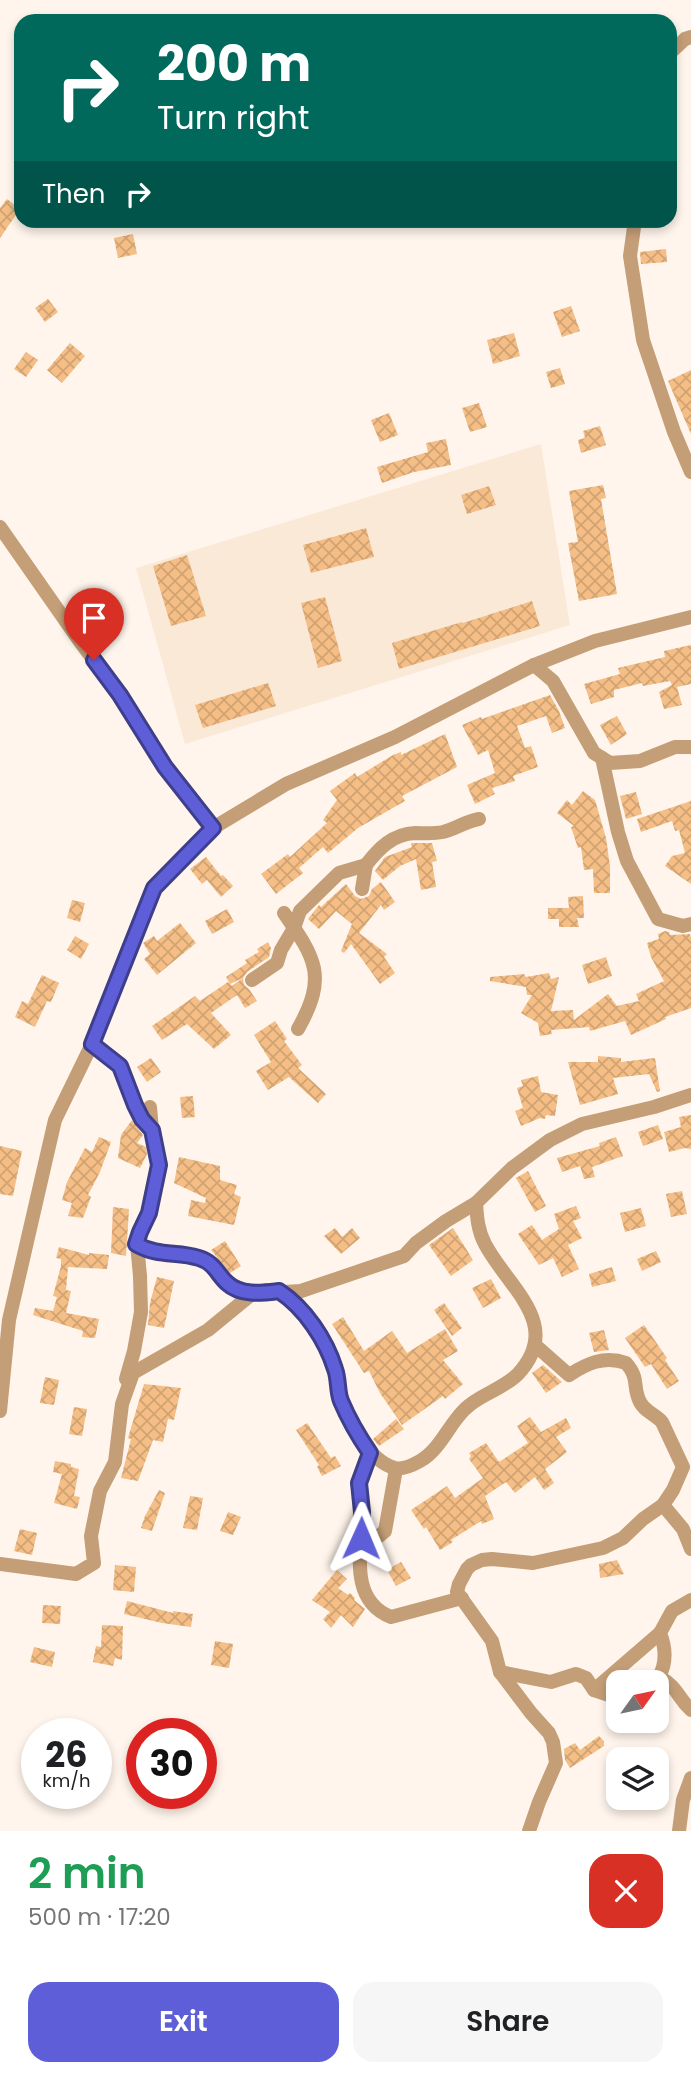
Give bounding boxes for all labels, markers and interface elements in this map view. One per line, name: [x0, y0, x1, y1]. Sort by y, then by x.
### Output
text: 200 m: [157, 30, 311, 98]
icon: right: [42, 42, 133, 133]
text: Turn right: [157, 95, 309, 140]
icon: right: [119, 175, 157, 213]
text: Then: [42, 176, 105, 212]
pin: [64, 588, 124, 660]
icon: arrive: [75, 599, 113, 637]
position arrow: [324, 1501, 398, 1575]
north arrow: [606, 1670, 668, 1732]
map controls: [606, 1670, 669, 1810]
speed limit sign: 30: [126, 1718, 217, 1809]
text: 26: [45, 1730, 88, 1779]
button: layers: [606, 1747, 669, 1810]
text: km/h: [43, 1768, 90, 1793]
text: 2 min: [28, 1844, 146, 1903]
button: close: [589, 1854, 663, 1928]
text: 500 m · 17:20: [28, 1901, 171, 1933]
button: Exit: [28, 1982, 339, 2062]
button: Share: [353, 1982, 663, 2062]

